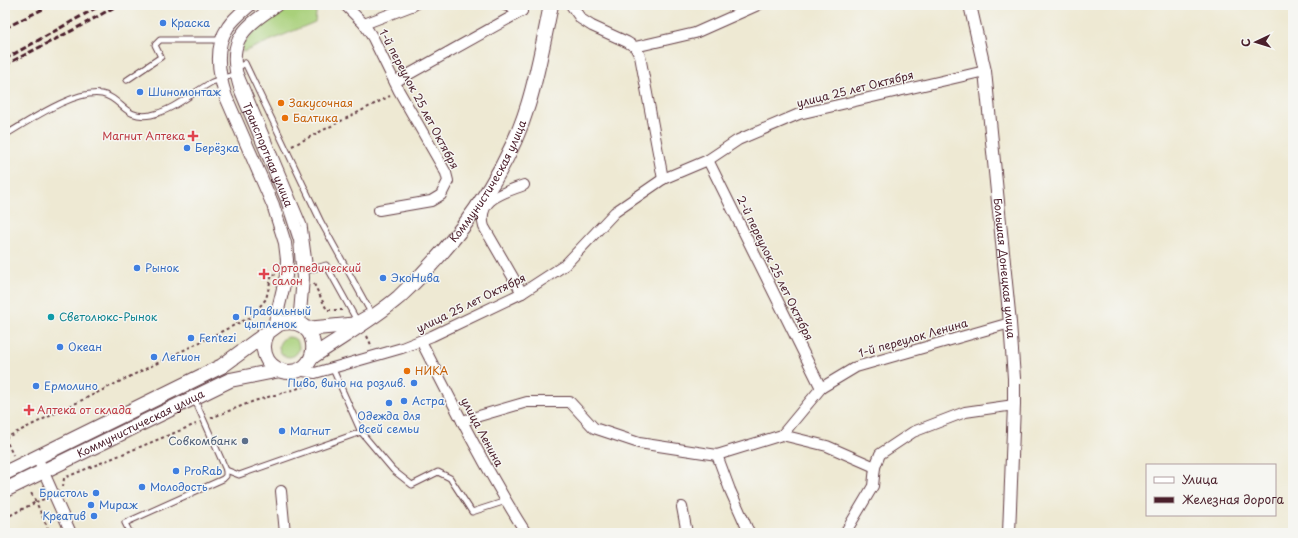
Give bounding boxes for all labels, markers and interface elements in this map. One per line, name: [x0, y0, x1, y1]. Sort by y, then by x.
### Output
place label: Краска: [171, 14, 210, 31]
marker: Краска: [158, 18, 168, 28]
north arrow: [1236, 22, 1276, 62]
street label: 1-й переулок 25 лет Октября: [375, 26, 464, 172]
text: С: [1237, 38, 1254, 47]
street label: улица 25 лет Октября: [795, 66, 915, 111]
place label: Шиномонтаж: [148, 83, 221, 100]
marker: Шиномонтаж: [135, 87, 145, 97]
place label: Закусочная: [289, 94, 353, 111]
marker: Закусочная: [276, 98, 286, 108]
street label: Транспортная улица: [239, 100, 298, 209]
place label: Балтика: [293, 109, 338, 126]
marker: Балтика: [280, 113, 290, 123]
street label: Коммунистическая улица: [445, 117, 530, 246]
place label: Магнит Аптека: [102, 127, 185, 144]
marker: Магнит Аптека: [188, 131, 198, 141]
place label: Берёзка: [195, 139, 239, 156]
marker: Берёзка: [182, 143, 192, 153]
street label: 2-й переулок 25 лет Октября: [733, 193, 818, 343]
street label: Большая Донецкая улица: [990, 197, 1020, 339]
place label: Рынок: [145, 259, 180, 276]
place label: Ортопедический салон: [272, 259, 361, 289]
marker: Рынок: [132, 263, 142, 273]
marker: Ортопедический салон: [259, 269, 269, 279]
place label: ЭкоНива: [391, 269, 440, 286]
street label: улица 25 лет Октября: [413, 269, 529, 337]
marker: ЭкоНива: [378, 273, 388, 283]
place label: Правильный цыпленок: [244, 302, 311, 332]
place label: Светолюкс-Рынок: [59, 308, 158, 325]
marker: Светолюкс-Рынок: [46, 312, 56, 322]
marker: Правильный цыпленок: [231, 312, 241, 322]
street label: 1-й переулок Ленина: [856, 314, 970, 361]
place label: Fentezi: [199, 329, 236, 346]
marker: Fentezi: [186, 333, 196, 343]
place label: Океан: [68, 338, 102, 355]
marker: Океан: [55, 342, 65, 352]
place label: Легион: [162, 348, 200, 365]
marker: Легион: [149, 352, 159, 362]
place label: НИКА: [415, 362, 449, 379]
marker: НИКА: [402, 366, 412, 376]
place label: Пиво, вино на розлив.: [287, 374, 406, 391]
place label: Ермолино: [44, 377, 98, 394]
marker: Пиво, вино на розлив.: [409, 378, 419, 388]
marker: Ермолино: [31, 381, 41, 391]
street label: Коммунистическая улица: [74, 385, 207, 462]
place label: Астра: [412, 392, 445, 409]
street label: улица Ленина: [457, 394, 508, 470]
marker: Астра: [399, 396, 409, 406]
marker: Одежда для всей семьи: [384, 398, 394, 408]
place label: Аптека от склада: [37, 401, 132, 418]
marker: Аптека от склада: [24, 405, 34, 415]
place label: Одежда для всей семьи: [357, 407, 421, 437]
place label: Магнит: [290, 422, 331, 439]
marker: Магнит: [277, 426, 287, 436]
place label: Совкомбанк: [168, 432, 237, 449]
marker: Совкомбанк: [240, 436, 250, 446]
place label: ProRab: [184, 462, 222, 479]
legend: [1146, 464, 1276, 516]
marker: ProRab: [171, 466, 181, 476]
text: Улица: [1182, 470, 1218, 488]
place label: Молодость: [150, 478, 208, 495]
marker: Молодость: [137, 482, 147, 492]
place label: Бристоль: [39, 484, 88, 501]
marker: Бристоль: [91, 488, 101, 498]
text: Железная дорога: [1182, 490, 1285, 508]
place label: Мираж: [99, 496, 138, 513]
marker: Мираж: [86, 500, 96, 510]
place label: Креатив: [42, 507, 86, 524]
marker: Креатив: [89, 511, 99, 521]

